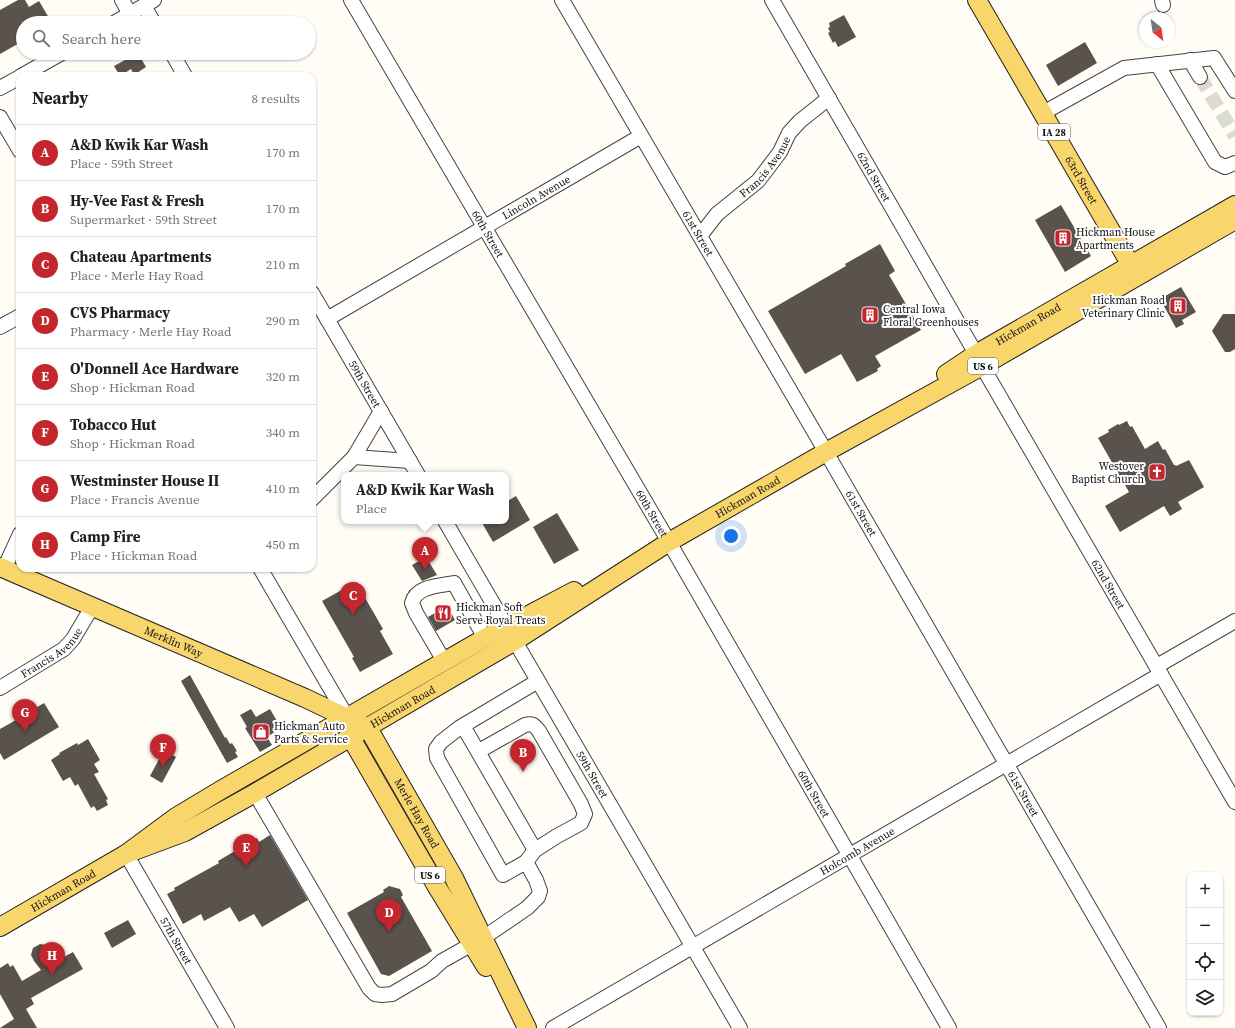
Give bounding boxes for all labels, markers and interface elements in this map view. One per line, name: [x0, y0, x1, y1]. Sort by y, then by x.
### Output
north arrow: [1139, 12, 1175, 48]
search box: [16, 16, 316, 60]
icon: search: [30, 27, 52, 49]
text: Search here: [62, 28, 141, 49]
text: Nearby: [32, 86, 88, 110]
text: 8 results: [252, 90, 300, 107]
road number: IA 28: [1038, 124, 1070, 140]
text: A&D Kwik Kar Wash: [70, 134, 208, 155]
street label: Francis Avenue: [736, 134, 795, 201]
text: A: [41, 144, 49, 161]
text: 170 m: [266, 144, 300, 161]
street label: 62nd Street: [853, 149, 894, 205]
street label: 63rd Street: [1061, 154, 1101, 207]
text: Place · 59th Street: [70, 155, 173, 172]
street label: Lincoln Avenue: [499, 172, 574, 223]
text: Hy-Vee Fast & Fresh: [70, 190, 204, 211]
text: B: [41, 200, 49, 217]
text: 170 m: [266, 200, 300, 217]
street label: 60th Street: [468, 208, 508, 261]
street label: 61st Street: [679, 208, 717, 259]
text: Supermarket · 59th Street: [70, 211, 217, 228]
place label: Hickman House Apartments: [1076, 225, 1155, 253]
building icon: Hickman House Apartments: [1053, 228, 1073, 248]
text: Chateau Apartments: [70, 246, 212, 267]
text: C: [41, 256, 49, 273]
text: 210 m: [266, 256, 300, 273]
text: Place · Merle Hay Road: [70, 267, 204, 284]
place label: Hickman Road Veterinary Clinic: [1082, 293, 1166, 321]
building icon: Hickman Road Veterinary Clinic: [1168, 296, 1188, 316]
street label: Hickman Road: [993, 299, 1064, 349]
text: CVS Pharmacy: [70, 302, 170, 323]
place label: Central Iowa Floral Greenhouses: [883, 302, 979, 330]
building icon: Central Iowa Floral Greenhouses: [860, 305, 880, 325]
text: D: [40, 312, 50, 329]
text: 290 m: [266, 312, 300, 329]
text: Pharmacy · Merle Hay Road: [70, 323, 231, 340]
text: O'Donnell Ace Hardware: [70, 358, 239, 379]
street label: 59th Street: [345, 358, 384, 411]
road number: US 6: [968, 358, 998, 374]
text: E: [41, 368, 49, 385]
text: 320 m: [266, 368, 300, 385]
text: Shop · Hickman Road: [70, 379, 195, 396]
text: Tobacco Hut: [70, 414, 156, 435]
text: F: [41, 424, 49, 441]
text: 340 m: [266, 424, 300, 441]
text: Shop · Hickman Road: [70, 435, 195, 452]
place label: Westover Baptist Church: [1071, 459, 1144, 487]
church icon: Westover Baptist Church: [1147, 462, 1167, 482]
text: Westminster House II: [70, 470, 219, 491]
popup: [341, 472, 509, 524]
street label: Hickman Road: [713, 472, 784, 522]
text: A&D Kwik Kar Wash: [356, 479, 494, 500]
text: G: [41, 480, 49, 497]
text: 410 m: [266, 480, 300, 497]
street label: 60th Street: [632, 487, 672, 540]
street label: 61st Street: [842, 488, 880, 539]
text: Place · Francis Avenue: [70, 491, 200, 508]
text: Place: [356, 500, 387, 517]
text: Camp Fire: [70, 526, 141, 547]
your location: [721, 526, 741, 546]
text: H: [40, 536, 50, 553]
text: 450 m: [266, 536, 300, 553]
pin: A: [412, 537, 438, 570]
text: Place · Hickman Road: [70, 547, 197, 564]
street label: 62nd Street: [1088, 557, 1129, 612]
pin: C: [340, 582, 366, 615]
place label: Hickman Soft Serve Royal Treats: [456, 600, 546, 628]
restaurant icon: Hickman Soft Serve Royal Treats: [433, 603, 453, 623]
street label: Merklin Way: [142, 623, 205, 661]
street label: Francis Avenue: [18, 625, 86, 682]
street label: Hickman Road: [368, 682, 439, 732]
pin: G: [12, 699, 38, 732]
place label: Hickman Auto Parts & Service: [274, 719, 348, 747]
shop icon: Hickman Auto Parts & Service: [251, 722, 271, 742]
pin: F: [150, 734, 176, 767]
pin: B: [510, 739, 536, 772]
street label: 59th Street: [572, 748, 612, 801]
street label: 60th Street: [794, 768, 833, 821]
street label: 61st Street: [1004, 768, 1042, 820]
street label: Merle Hay Road: [390, 776, 443, 852]
street label: Holcomb Avenue: [817, 823, 898, 879]
pin: E: [233, 834, 259, 867]
street label: Hickman Road: [28, 866, 99, 916]
road number: US 6: [415, 867, 445, 883]
map controls: [1187, 872, 1223, 1016]
button: +: [1187, 872, 1223, 908]
pin: D: [376, 899, 402, 932]
button: −: [1187, 908, 1223, 944]
street label: 57th Street: [156, 914, 196, 967]
pin: H: [39, 942, 65, 975]
button: locate: [1187, 944, 1223, 980]
button: layers: [1187, 980, 1223, 1016]

